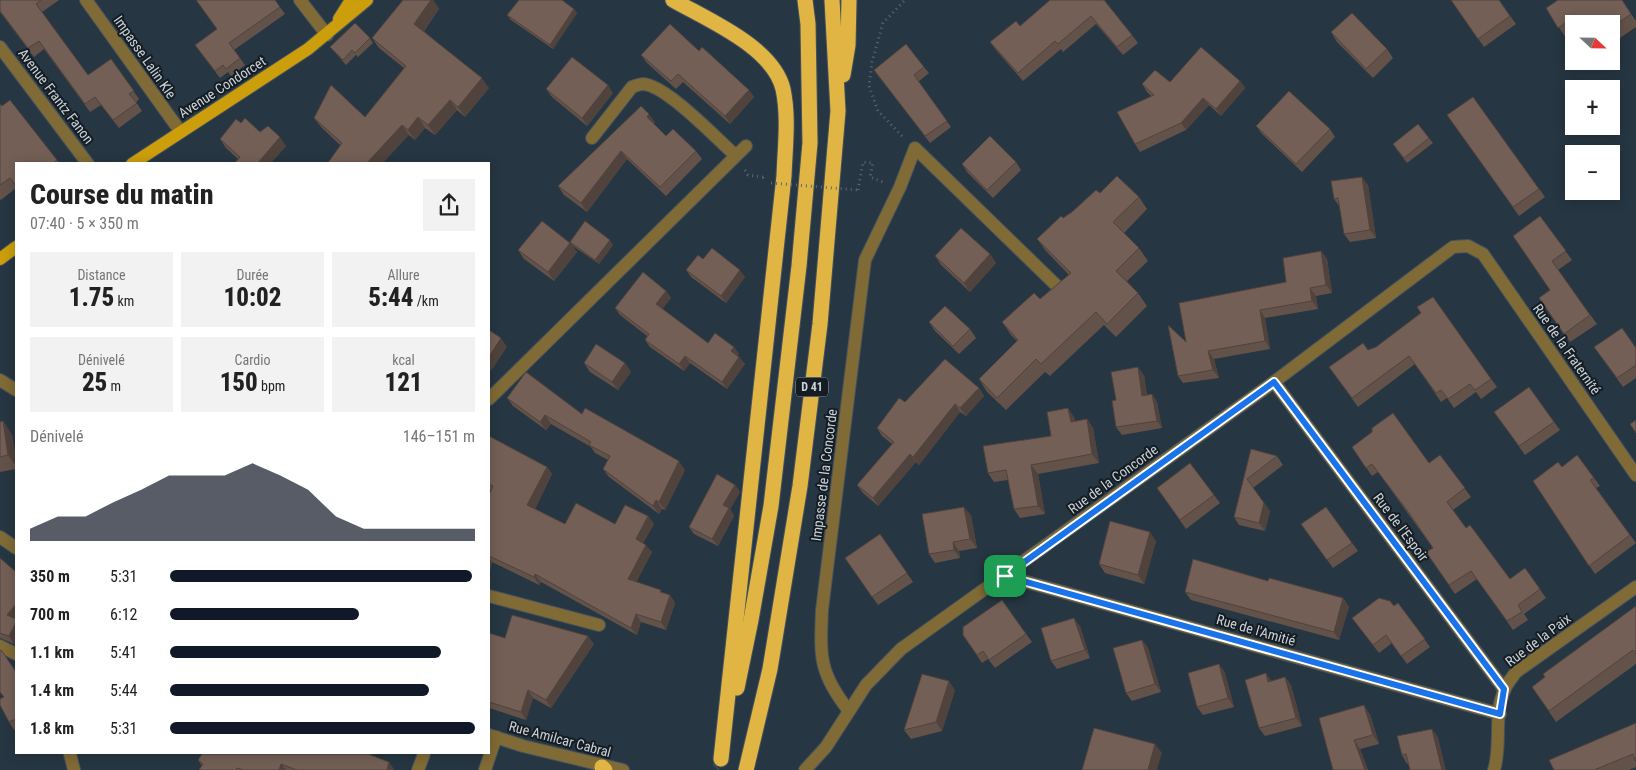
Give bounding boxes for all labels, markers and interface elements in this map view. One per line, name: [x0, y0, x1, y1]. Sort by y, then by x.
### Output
street label: Impasse Lalin Kle: [111, 13, 180, 102]
north arrow: [1565, 15, 1620, 70]
map controls: [1565, 15, 1620, 200]
street label: Avenue Frantz Fanon: [15, 45, 97, 147]
street label: Avenue Condorcet: [175, 53, 269, 121]
button: +: [1565, 80, 1620, 135]
button: −: [1565, 145, 1620, 200]
text: Course du matin: [30, 178, 213, 211]
button: share: [423, 179, 475, 231]
text: 07:40 · 5 × 350 m: [30, 214, 139, 233]
text: Distance: [77, 267, 126, 283]
text: Durée: [236, 267, 269, 283]
text: Allure: [388, 267, 419, 283]
text: 1.75: [69, 283, 114, 312]
text: 10:02: [224, 283, 281, 312]
text: 5:44: [368, 283, 413, 312]
text: km: [114, 293, 134, 309]
text: /km: [413, 293, 439, 309]
street label: Rue de la Fraternité: [1530, 301, 1604, 398]
text: Dénivelé: [78, 352, 125, 368]
text: Cardio: [235, 352, 270, 368]
text: kcal: [392, 352, 415, 368]
text: 25: [82, 368, 107, 397]
text: 150: [220, 368, 258, 397]
text: 121: [384, 368, 423, 397]
text: m: [107, 378, 121, 394]
text: bpm: [258, 378, 285, 394]
road number: D 41: [796, 378, 828, 397]
street label: Impasse de la Concorde: [808, 408, 840, 542]
text: Dénivelé: [30, 427, 83, 446]
text: 146–151 m: [403, 427, 475, 446]
street label: Rue de la Concorde: [1065, 441, 1161, 517]
street label: Rue de l'Espoir: [1370, 490, 1432, 564]
pin: [984, 555, 1026, 597]
icon: arrive: [991, 562, 1019, 590]
text: 350 m: [30, 567, 70, 586]
text: 5:31: [110, 567, 137, 586]
text: 700 m: [30, 605, 70, 624]
text: 6:12: [110, 605, 137, 624]
street label: Rue de la Paix: [1502, 610, 1574, 670]
street label: Rue de l'Amitié: [1215, 611, 1298, 649]
text: 1.1 km: [30, 643, 74, 662]
text: 5:41: [110, 643, 137, 662]
text: 1.4 km: [30, 681, 74, 700]
text: 5:44: [110, 681, 137, 700]
street label: Rue Amilcar Cabral: [507, 718, 613, 760]
text: 1.8 km: [30, 719, 74, 738]
text: 5:31: [110, 719, 137, 738]

